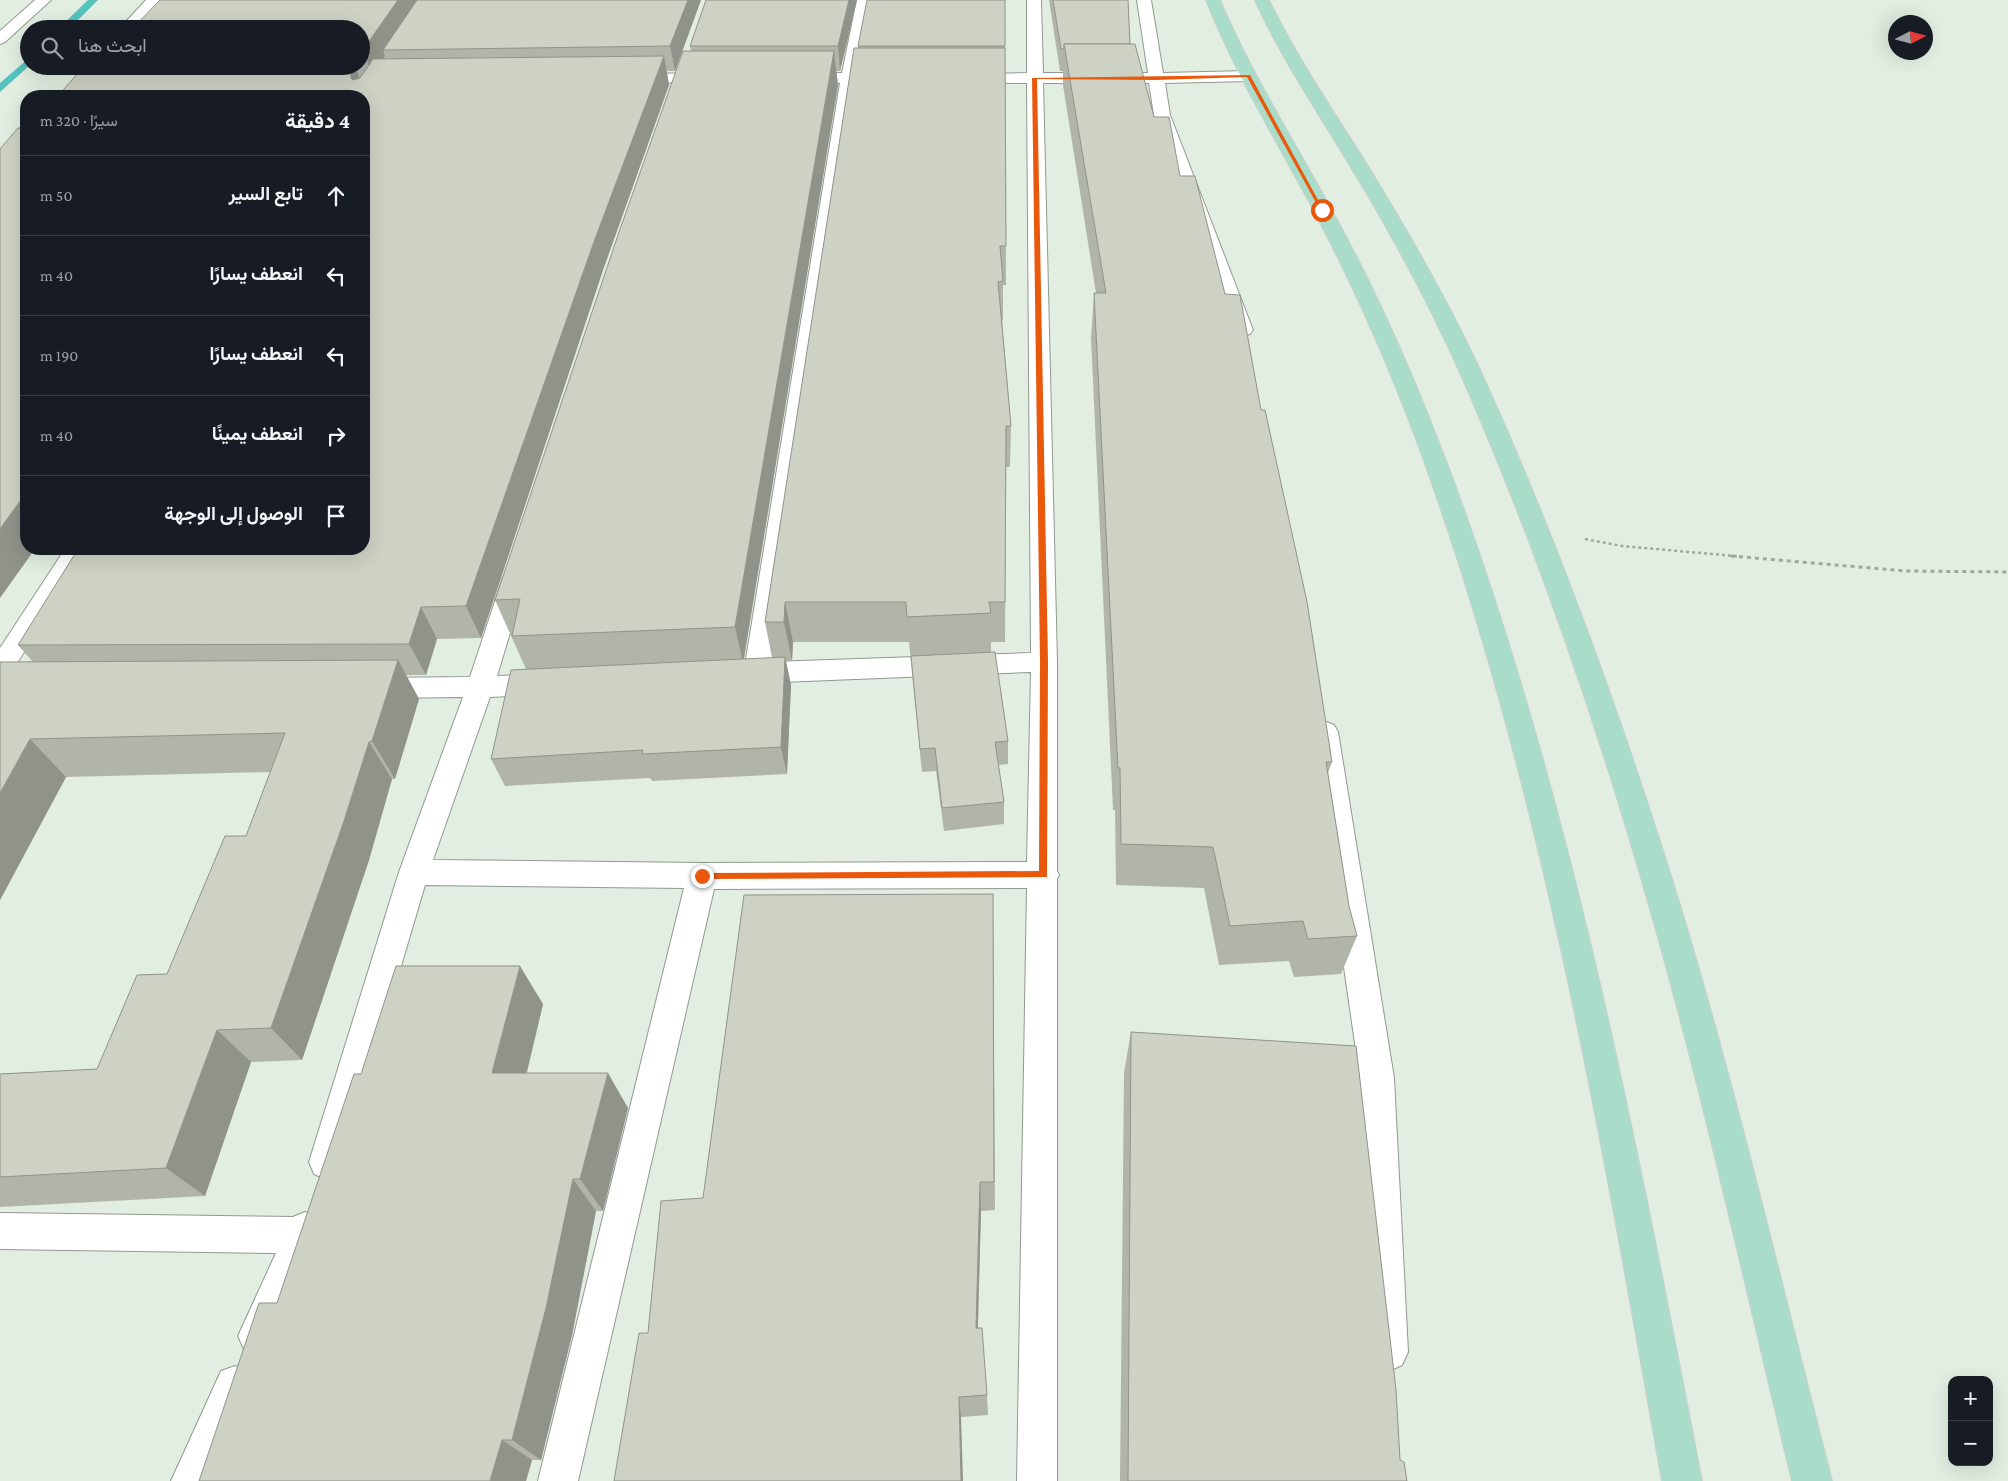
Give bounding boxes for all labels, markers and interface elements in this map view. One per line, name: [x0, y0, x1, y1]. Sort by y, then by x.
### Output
north arrow: [1888, 15, 1933, 60]
search box: [20, 20, 370, 75]
icon: search: [38, 34, 66, 62]
text: ابحث هنا: [78, 35, 147, 56]
text: 4 دقيقة: [285, 109, 350, 133]
text: سيرًا · 320 m: [40, 112, 118, 129]
icon: ahead: [322, 182, 350, 210]
text: تابع السير: [228, 183, 303, 204]
text: 50 m: [40, 187, 72, 204]
route start: [1311, 199, 1334, 222]
icon: left: [322, 262, 350, 290]
text: انعطف يسارًا: [209, 263, 303, 284]
text: 40 m: [40, 267, 73, 284]
icon: left: [322, 342, 350, 370]
text: انعطف يسارًا: [209, 343, 303, 364]
text: 190 m: [40, 347, 78, 364]
icon: right: [322, 422, 350, 450]
text: انعطف يمينًا: [212, 423, 303, 444]
text: 40 m: [40, 427, 73, 444]
icon: arrive: [322, 502, 350, 530]
text: الوصول إلى الوجهة: [164, 503, 303, 524]
route end: [691, 865, 714, 888]
map controls: [1948, 1376, 1993, 1466]
button: +: [1948, 1376, 1993, 1421]
button: −: [1948, 1421, 1993, 1466]

